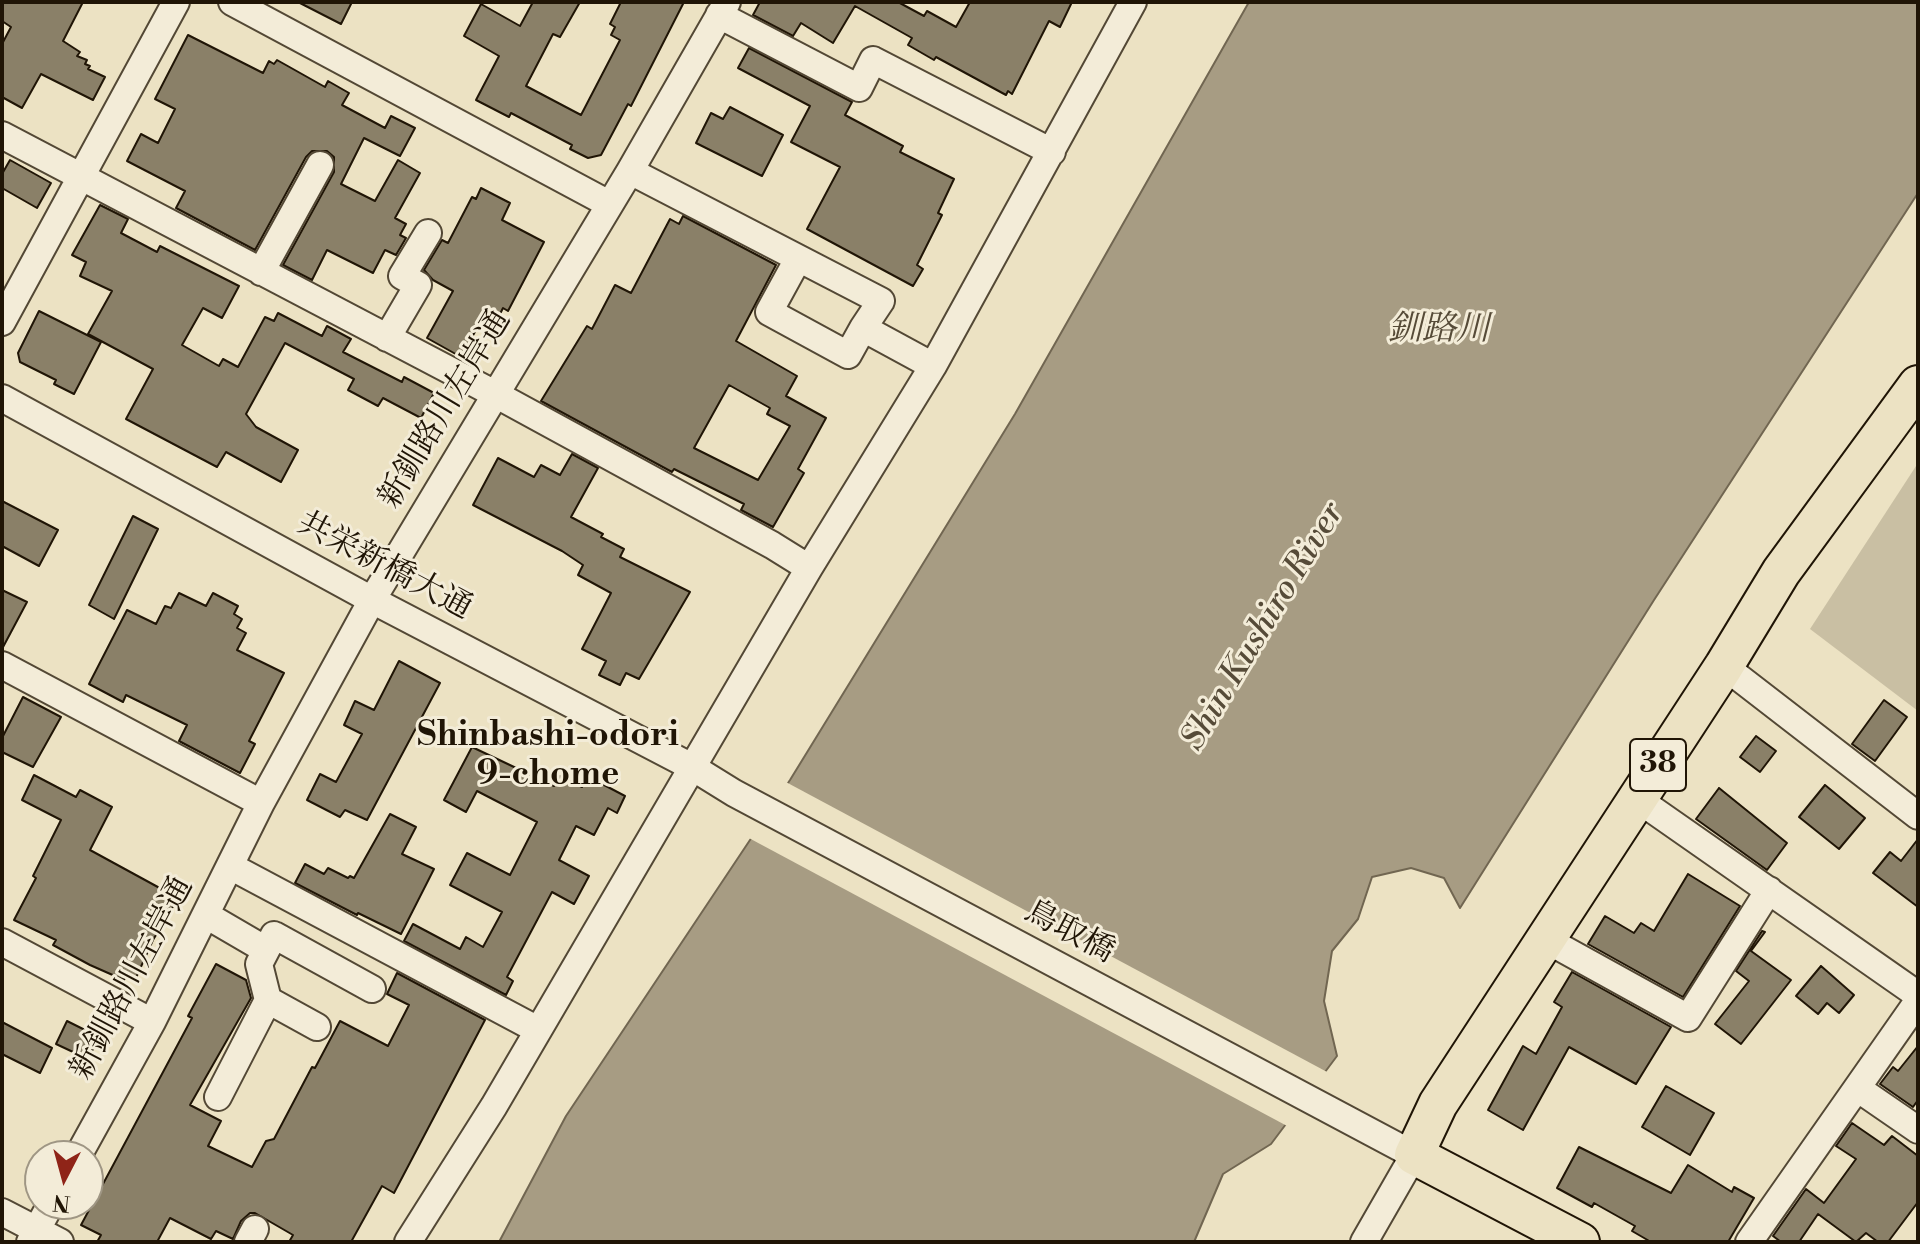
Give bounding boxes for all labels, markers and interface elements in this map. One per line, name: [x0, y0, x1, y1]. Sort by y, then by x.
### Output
street label: 新釧路川左岸通: [372, 304, 520, 516]
water label: 釧路川: [1388, 311, 1490, 351]
water label: Shin Kushiro River: [1174, 496, 1354, 758]
street label: 共栄新橋大通: [290, 505, 478, 629]
district label: Shinbashi-odori 9-chome: [417, 717, 679, 796]
road number: 38: [1630, 739, 1686, 791]
street label: 新釧路川左岸通: [63, 871, 203, 1087]
street label: 鳥取橋: [1018, 894, 1120, 972]
north arrow: [24, 1140, 104, 1220]
text: N: [52, 1188, 72, 1217]

